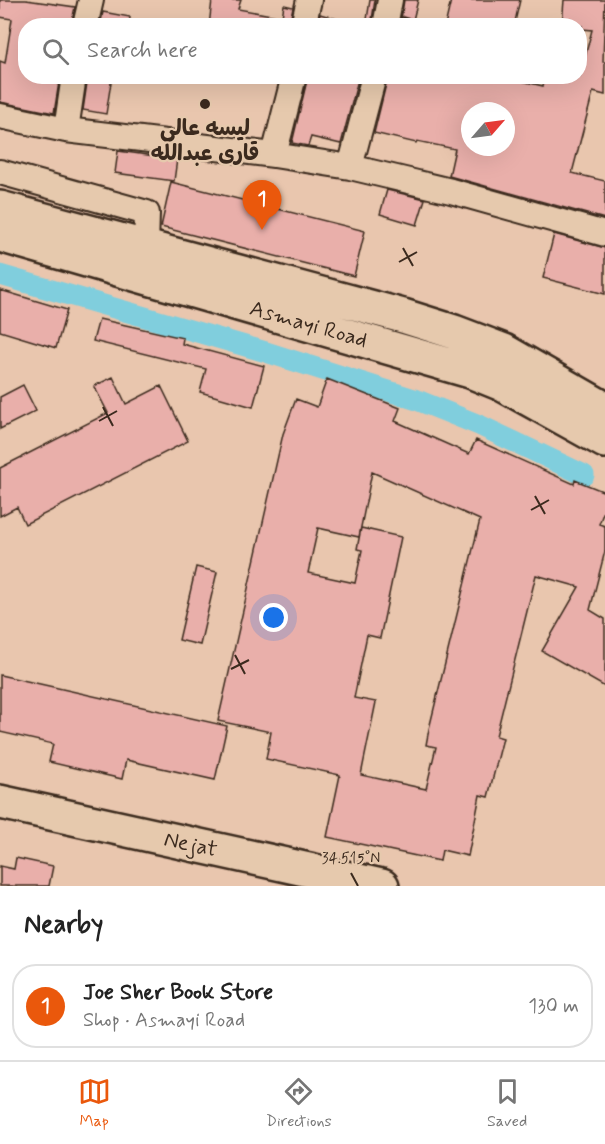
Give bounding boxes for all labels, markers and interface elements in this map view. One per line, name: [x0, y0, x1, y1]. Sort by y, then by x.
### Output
search box: [18, 18, 587, 84]
icon: search: [39, 35, 72, 68]
text: Search here: [87, 37, 198, 65]
marker: لیسه عالی قاری عبدالله: [198, 97, 212, 111]
north arrow: [461, 102, 515, 156]
place label: لیسه عالی قاری عبدالله: [151, 115, 259, 168]
pin: 1: [242, 180, 282, 230]
street label: Asmayi Road: [246, 295, 370, 355]
your location: [259, 603, 288, 632]
street label: Nejat: [161, 826, 220, 865]
text: 34.515°N: [322, 849, 380, 869]
text: Nearby: [24, 908, 103, 942]
text: Joe Sher Book Store: [83, 979, 273, 1007]
text: 1: [41, 993, 50, 1020]
text: 130 m: [528, 993, 579, 1020]
text: Shop · Asmayi Road: [83, 1007, 245, 1034]
tab: Map: [78, 1075, 111, 1132]
tab: Directions: [266, 1075, 332, 1132]
tab: Saved: [487, 1075, 527, 1132]

